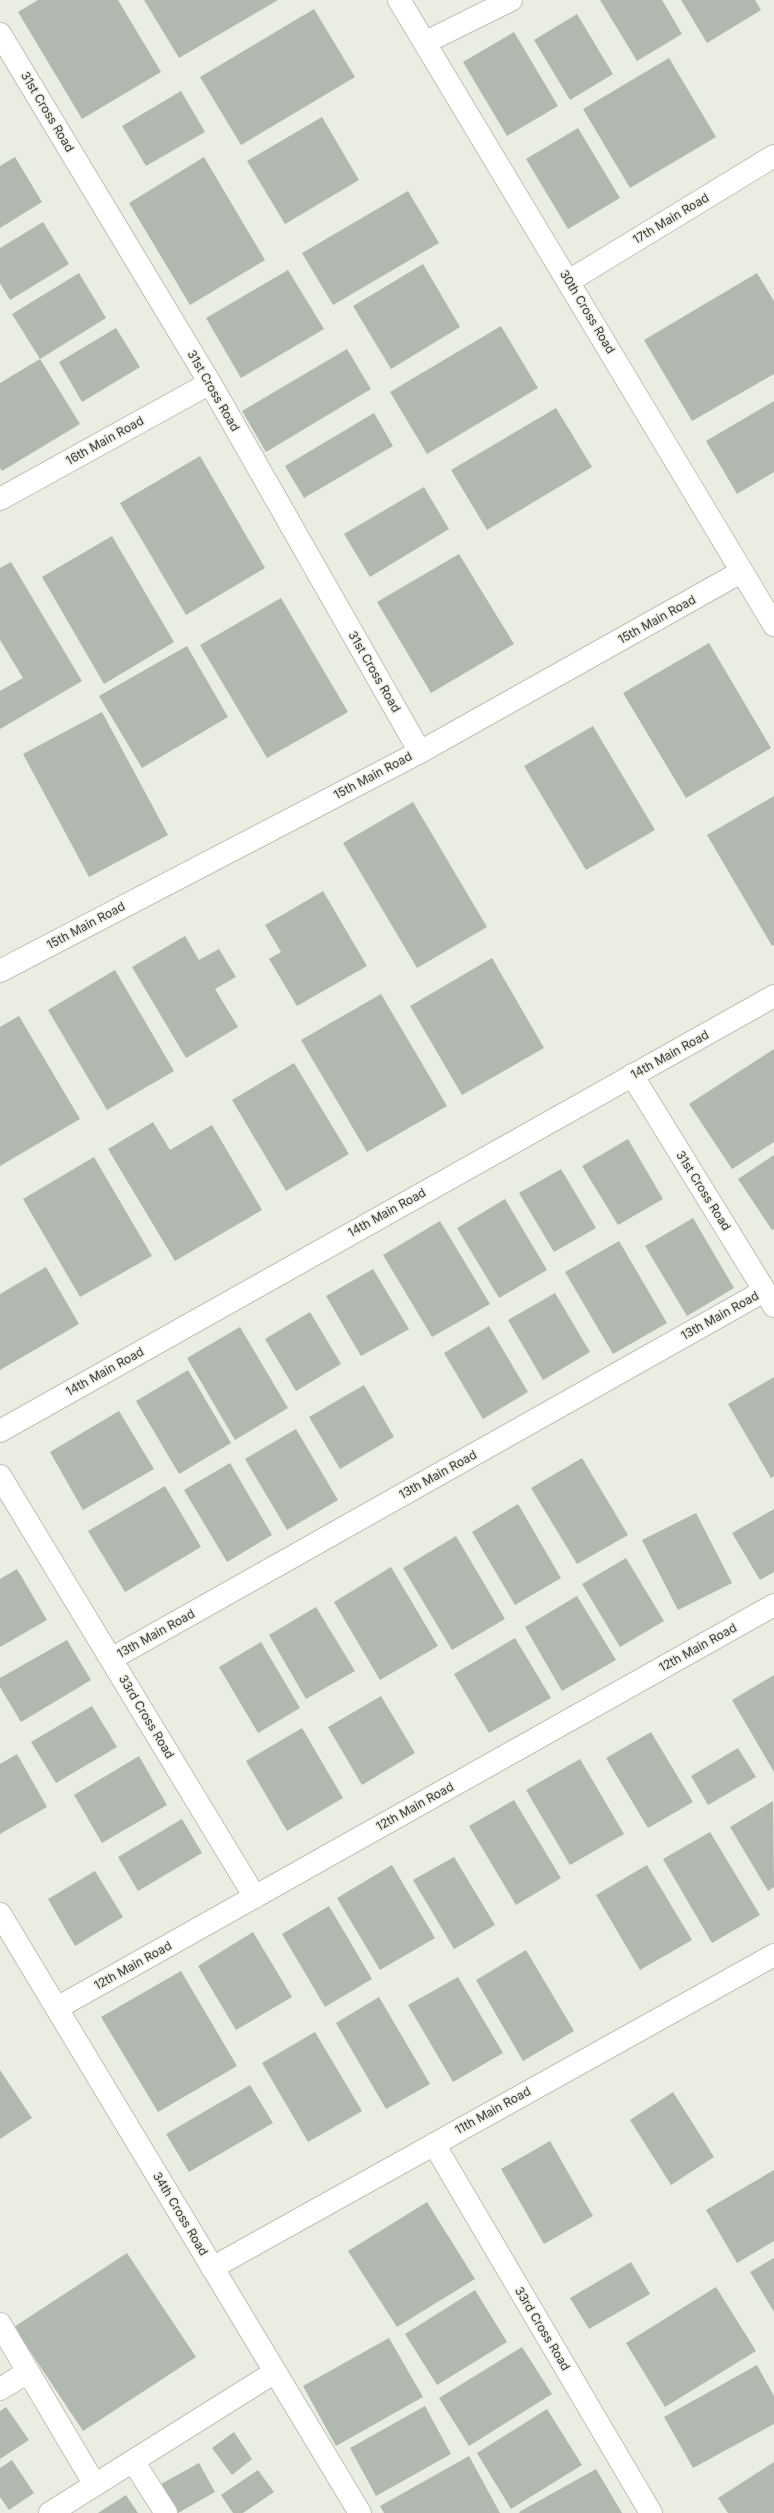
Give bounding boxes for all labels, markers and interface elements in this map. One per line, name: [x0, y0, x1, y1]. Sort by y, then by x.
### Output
street label: 31st Cross Road: [17, 69, 77, 155]
street label: 17th Main Road: [630, 191, 712, 247]
street label: 30th Cross Road: [556, 268, 618, 356]
street label: 31st Cross Road: [184, 348, 242, 434]
street label: 16th Main Road: [64, 414, 146, 468]
street label: 15th Main Road: [616, 593, 698, 647]
street label: 31st Cross Road: [345, 629, 403, 715]
street label: 15th Main Road: [331, 749, 415, 803]
street label: 15th Main Road: [44, 899, 128, 953]
street label: 14th Main Road: [628, 1028, 712, 1082]
street label: 31st Cross Road: [673, 1149, 733, 1233]
street label: 14th Main Road: [345, 1186, 429, 1240]
street label: 13th Main Road: [679, 1289, 761, 1343]
street label: 14th Main Road: [63, 1345, 147, 1399]
street label: 13th Main Road: [397, 1448, 479, 1502]
street label: 13th Main Road: [115, 1607, 197, 1661]
street label: 12th Main Road: [657, 1621, 739, 1675]
street label: 33rd Cross Road: [115, 1673, 177, 1761]
street label: 12th Main Road: [374, 1780, 456, 1834]
street label: 12th Main Road: [92, 1939, 174, 1993]
street label: 11th Main Road: [453, 2084, 533, 2138]
street label: 34th Cross Road: [149, 2170, 211, 2258]
street label: 33rd Cross Road: [511, 2285, 573, 2373]

